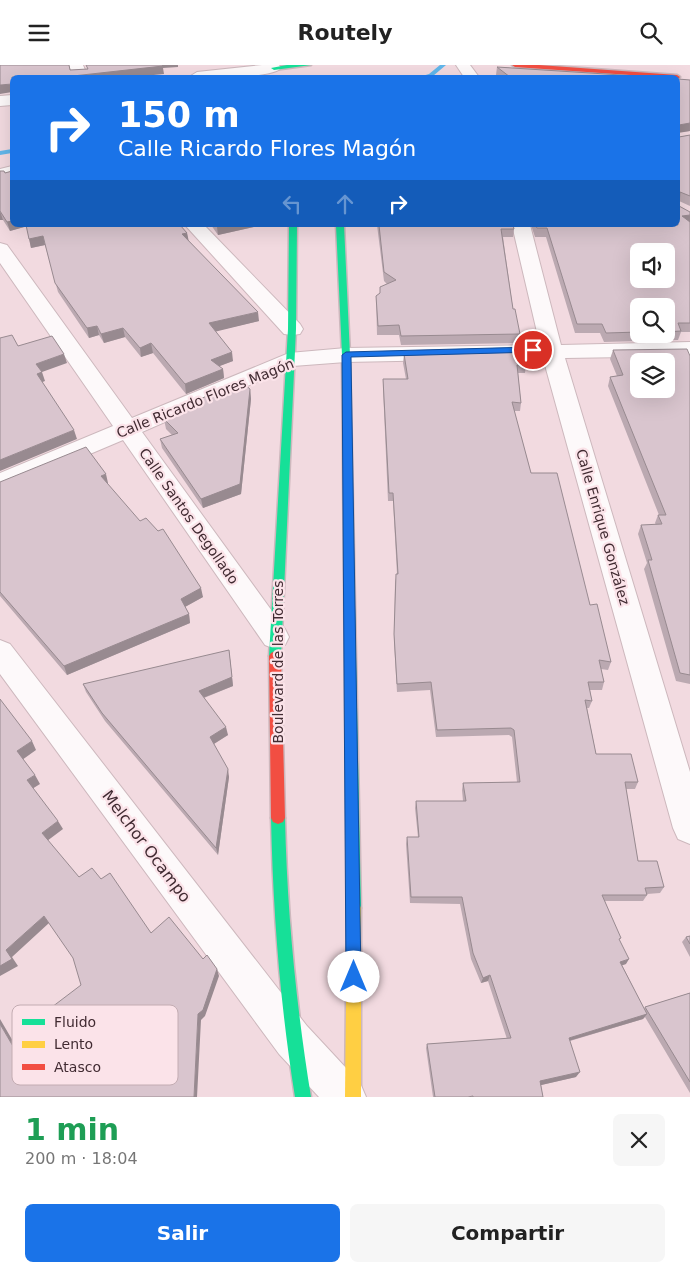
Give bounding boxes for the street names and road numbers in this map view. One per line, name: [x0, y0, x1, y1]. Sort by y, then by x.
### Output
street label: Calle Ricardo Flores Magón: [114, 355, 296, 441]
street label: Calle Santos Degollado: [136, 445, 242, 587]
street label: Calle Enrique González: [573, 447, 633, 607]
street label: Boulevard de las Torres: [270, 580, 286, 744]
street label: Melchor Ocampo: [98, 787, 195, 906]

